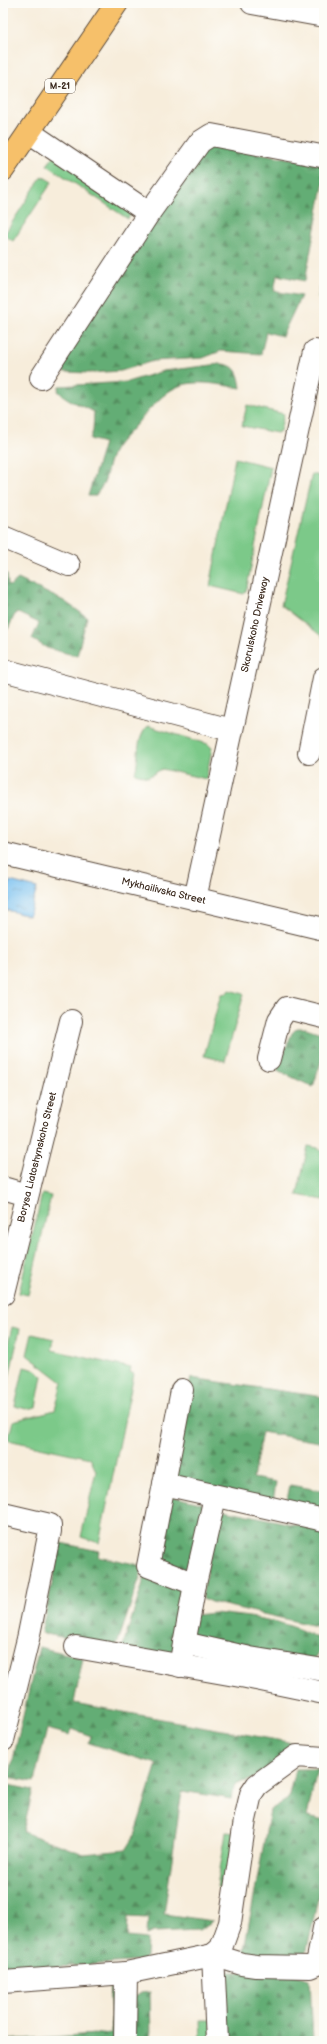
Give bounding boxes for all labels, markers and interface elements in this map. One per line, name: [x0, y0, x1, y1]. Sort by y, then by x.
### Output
road number: М-21: [45, 79, 75, 93]
street label: Skorulskoho Driveway: [239, 575, 272, 673]
street label: Mykhailivska Street: [120, 875, 207, 907]
street label: Borysa Liatoshynskoho Street: [15, 1091, 59, 1224]

